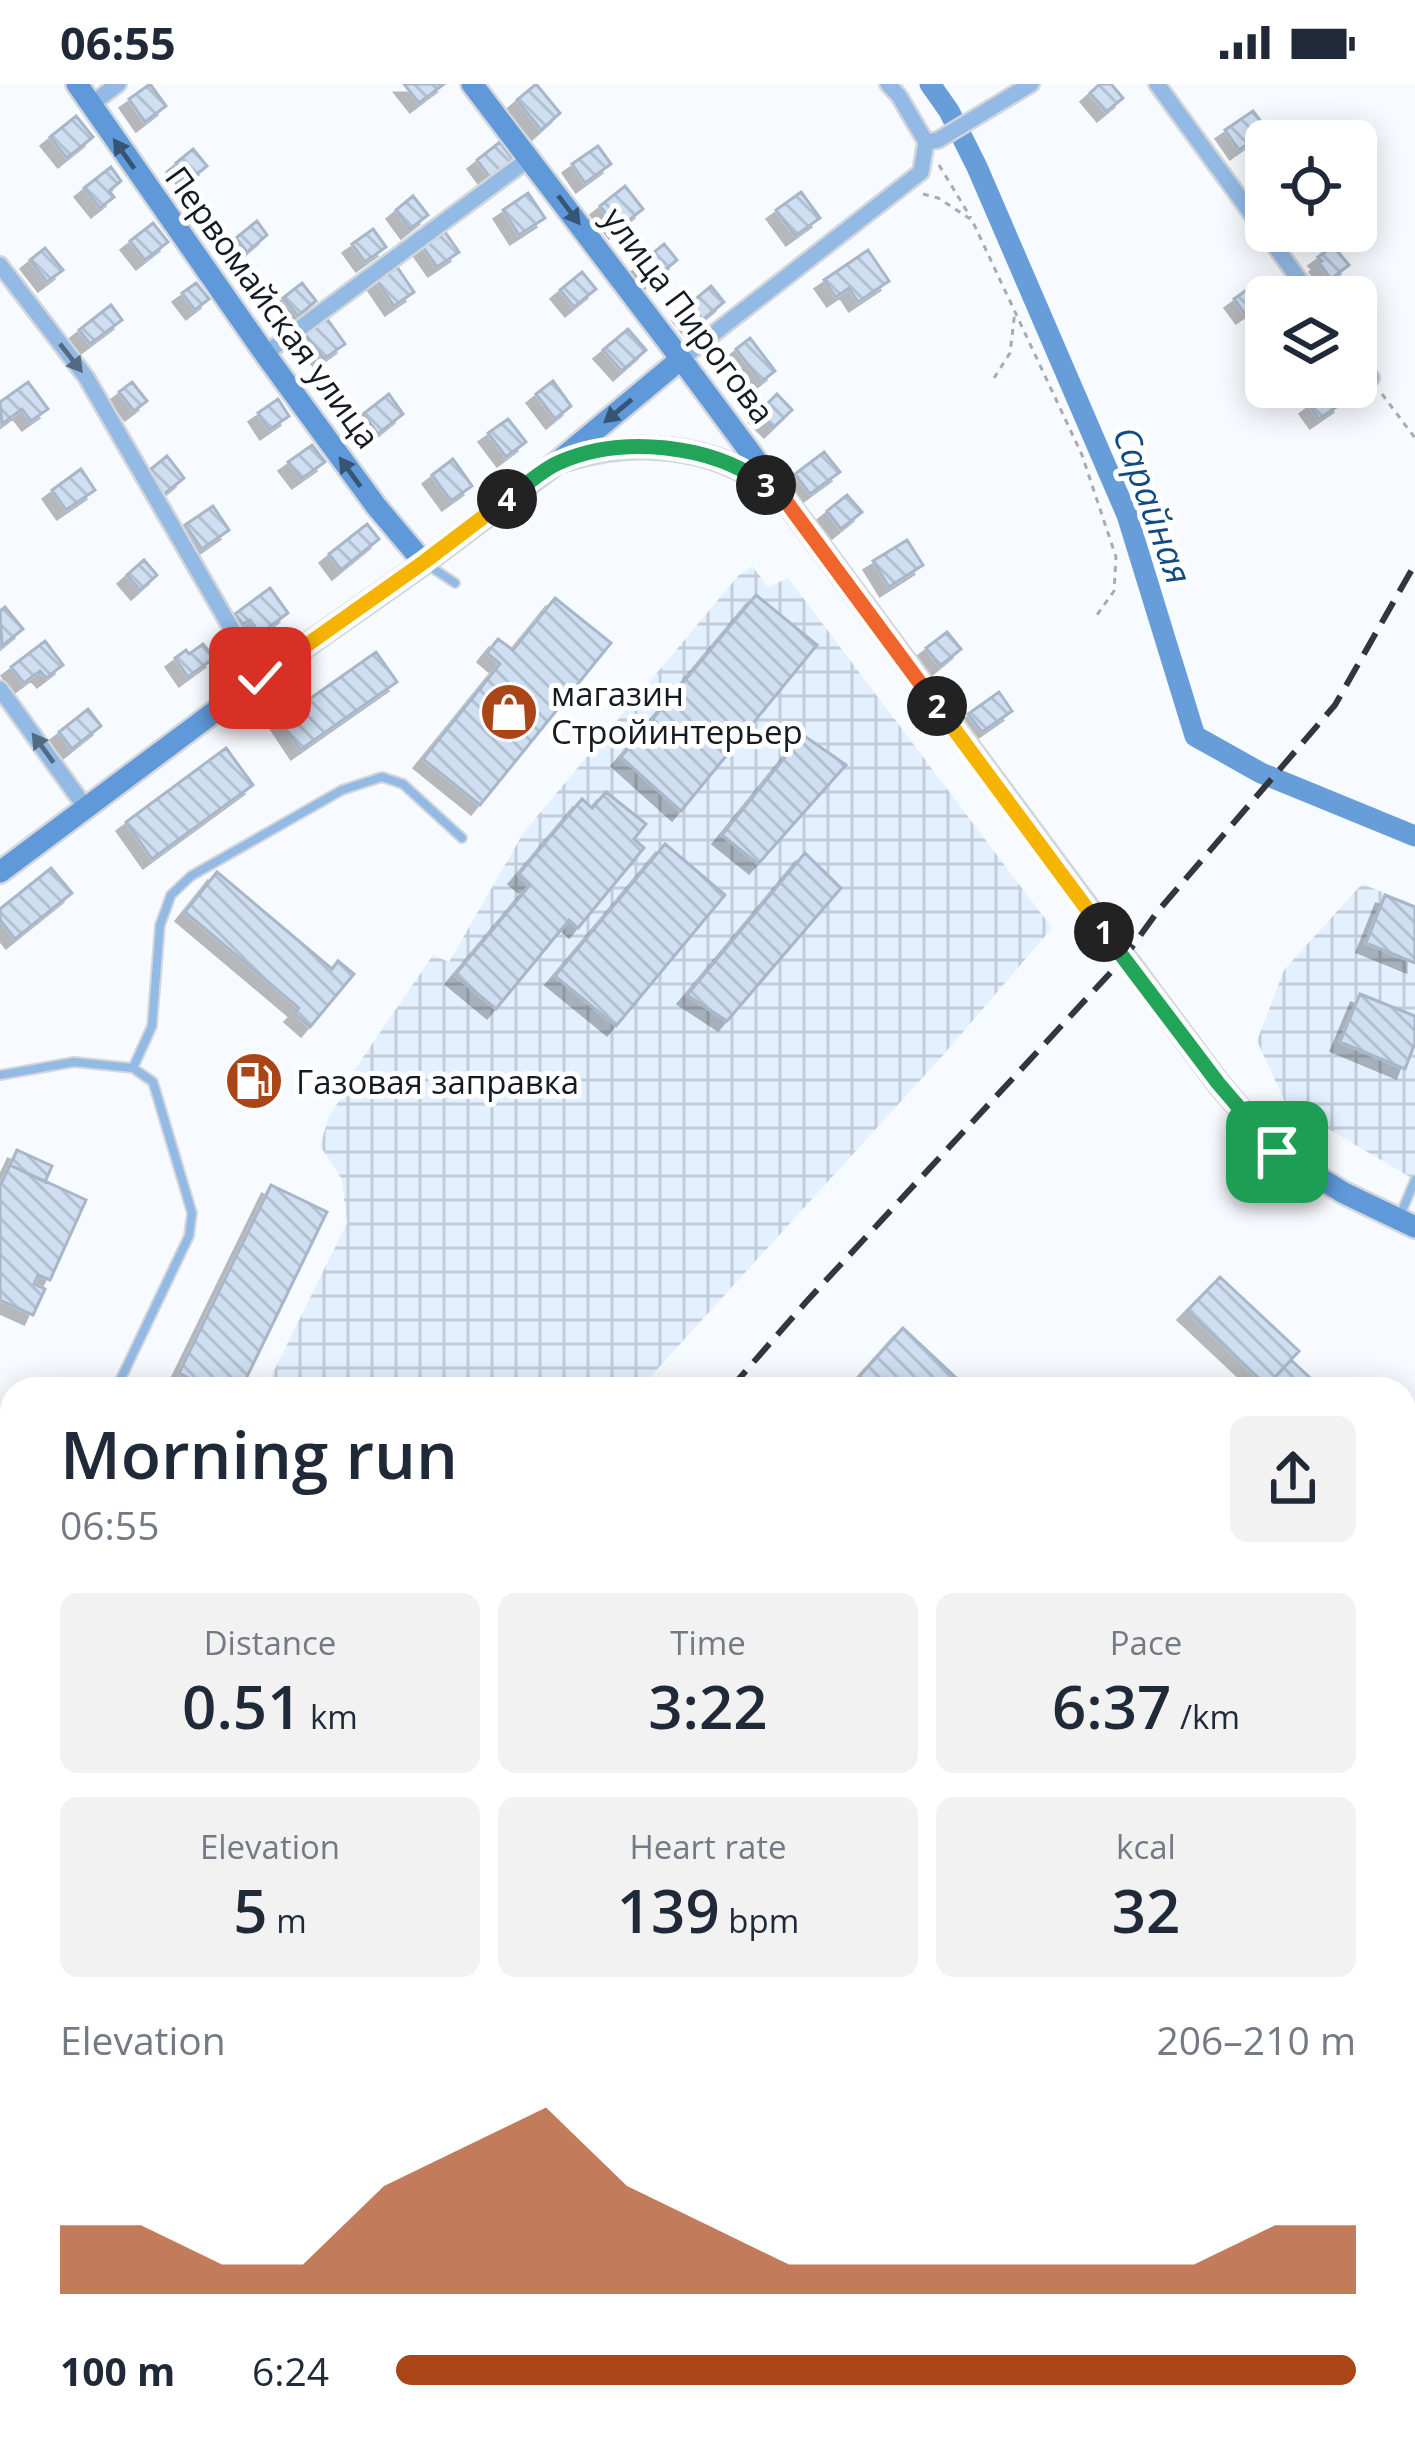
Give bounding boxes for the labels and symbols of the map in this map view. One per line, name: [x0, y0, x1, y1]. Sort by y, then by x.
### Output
one-way arrow: [113, 138, 136, 170]
street label: Первомайская улица: [155, 157, 391, 457]
one-way arrow: [557, 194, 581, 226]
street label: улица Пирогова: [593, 197, 785, 433]
one-way arrow: [58, 342, 83, 374]
one-way arrow: [602, 398, 633, 424]
water label: Сарайная: [1102, 419, 1204, 591]
pin: 3: [736, 455, 796, 515]
one-way arrow: [339, 456, 363, 488]
pin: 4: [477, 469, 537, 529]
pin: [209, 627, 311, 729]
place label: магазин Стройинтерьер: [551, 671, 803, 754]
pin: 2: [907, 676, 967, 736]
shop icon: магазин Стройинтерьер: [478, 681, 540, 743]
one-way arrow: [31, 732, 55, 764]
pin: 1: [1074, 902, 1134, 962]
fuel station icon: Газовая заправка: [223, 1050, 285, 1112]
place label: Газовая заправка: [296, 1059, 579, 1104]
pin: [1226, 1101, 1328, 1203]

